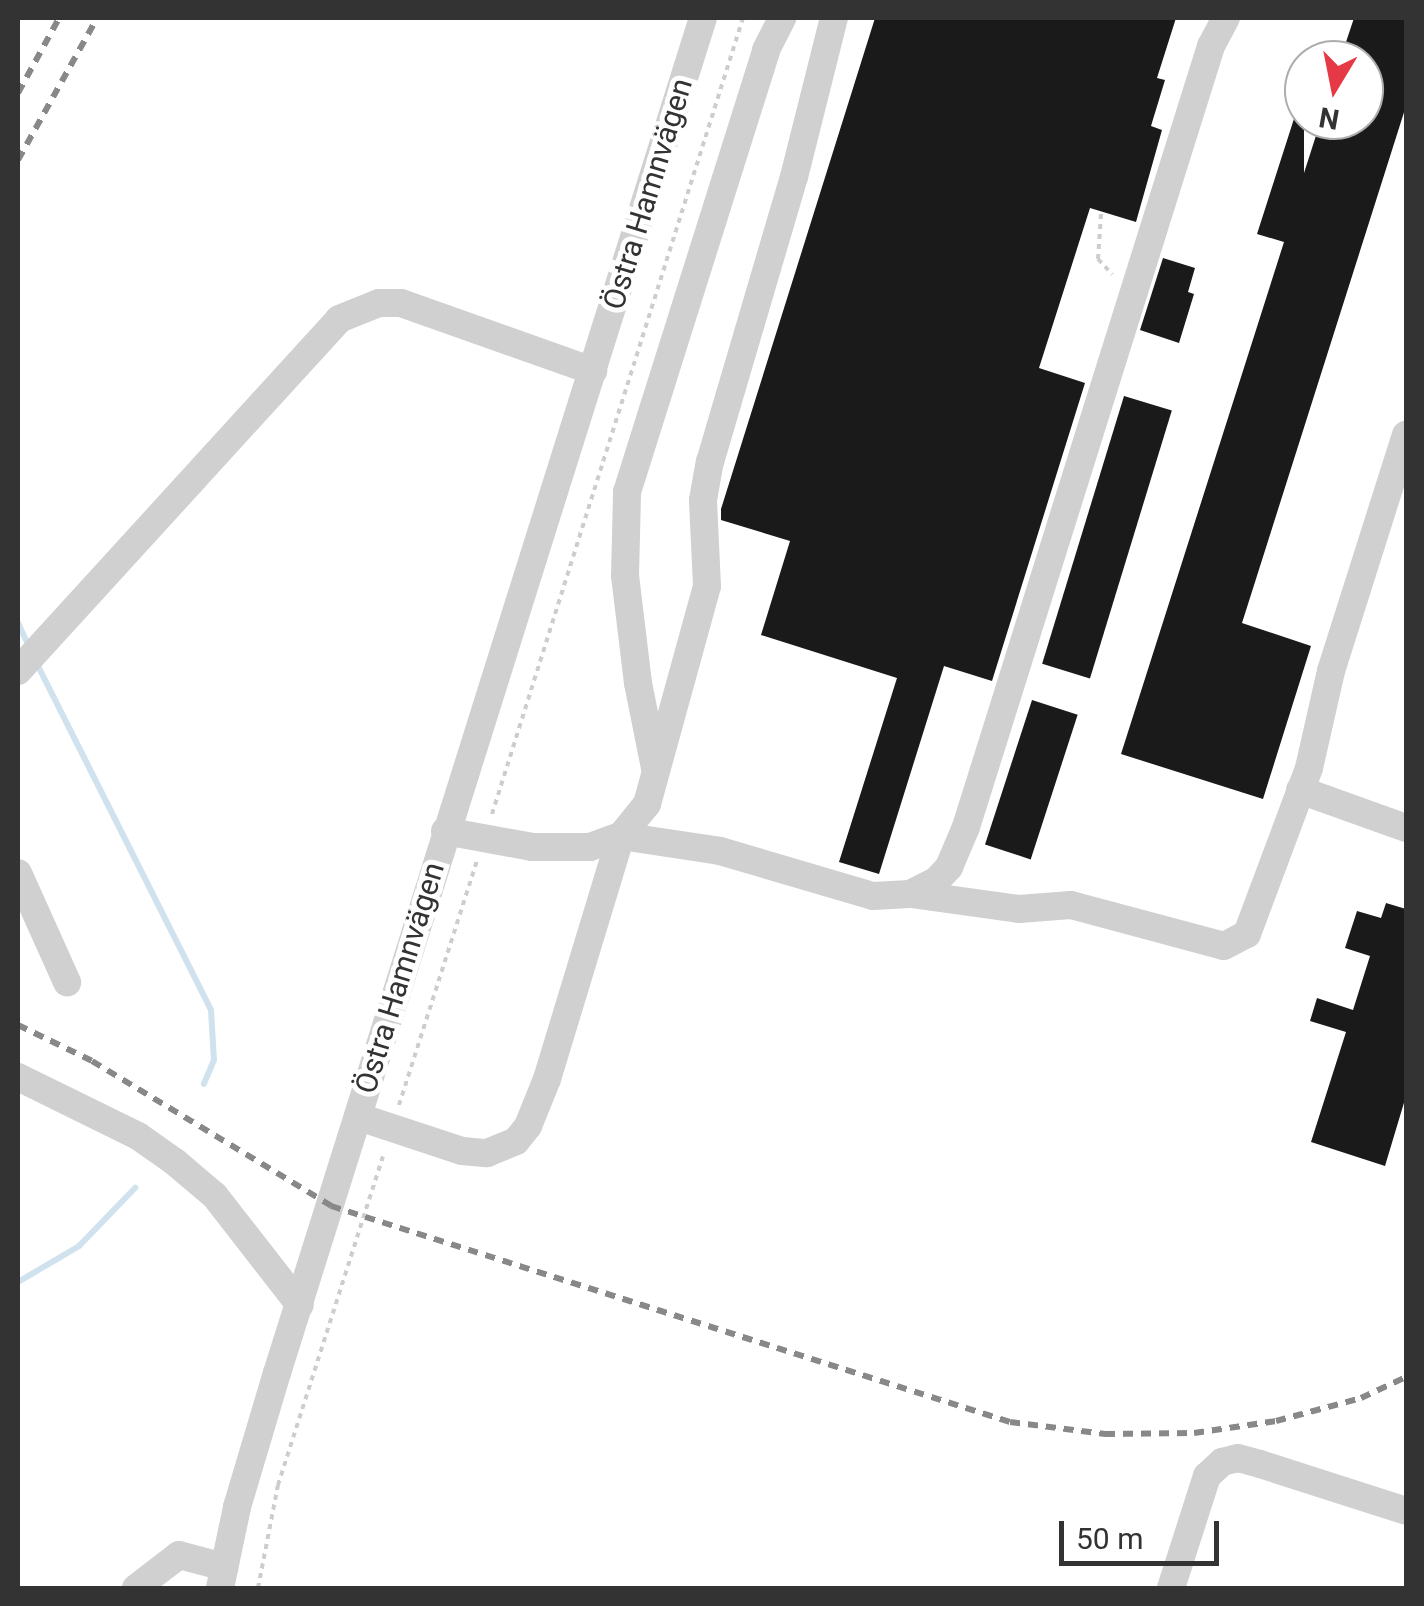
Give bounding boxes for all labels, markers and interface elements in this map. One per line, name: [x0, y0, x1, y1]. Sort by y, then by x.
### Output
north arrow: [1284, 40, 1384, 140]
street label: Östra Hamnvägen: [596, 74, 700, 314]
text: N: [1316, 100, 1342, 136]
street label: Östra Hamnvägen: [348, 858, 452, 1098]
scale bar: [1064, 1501, 1224, 1563]
text: 50 m: [1076, 1521, 1143, 1556]

